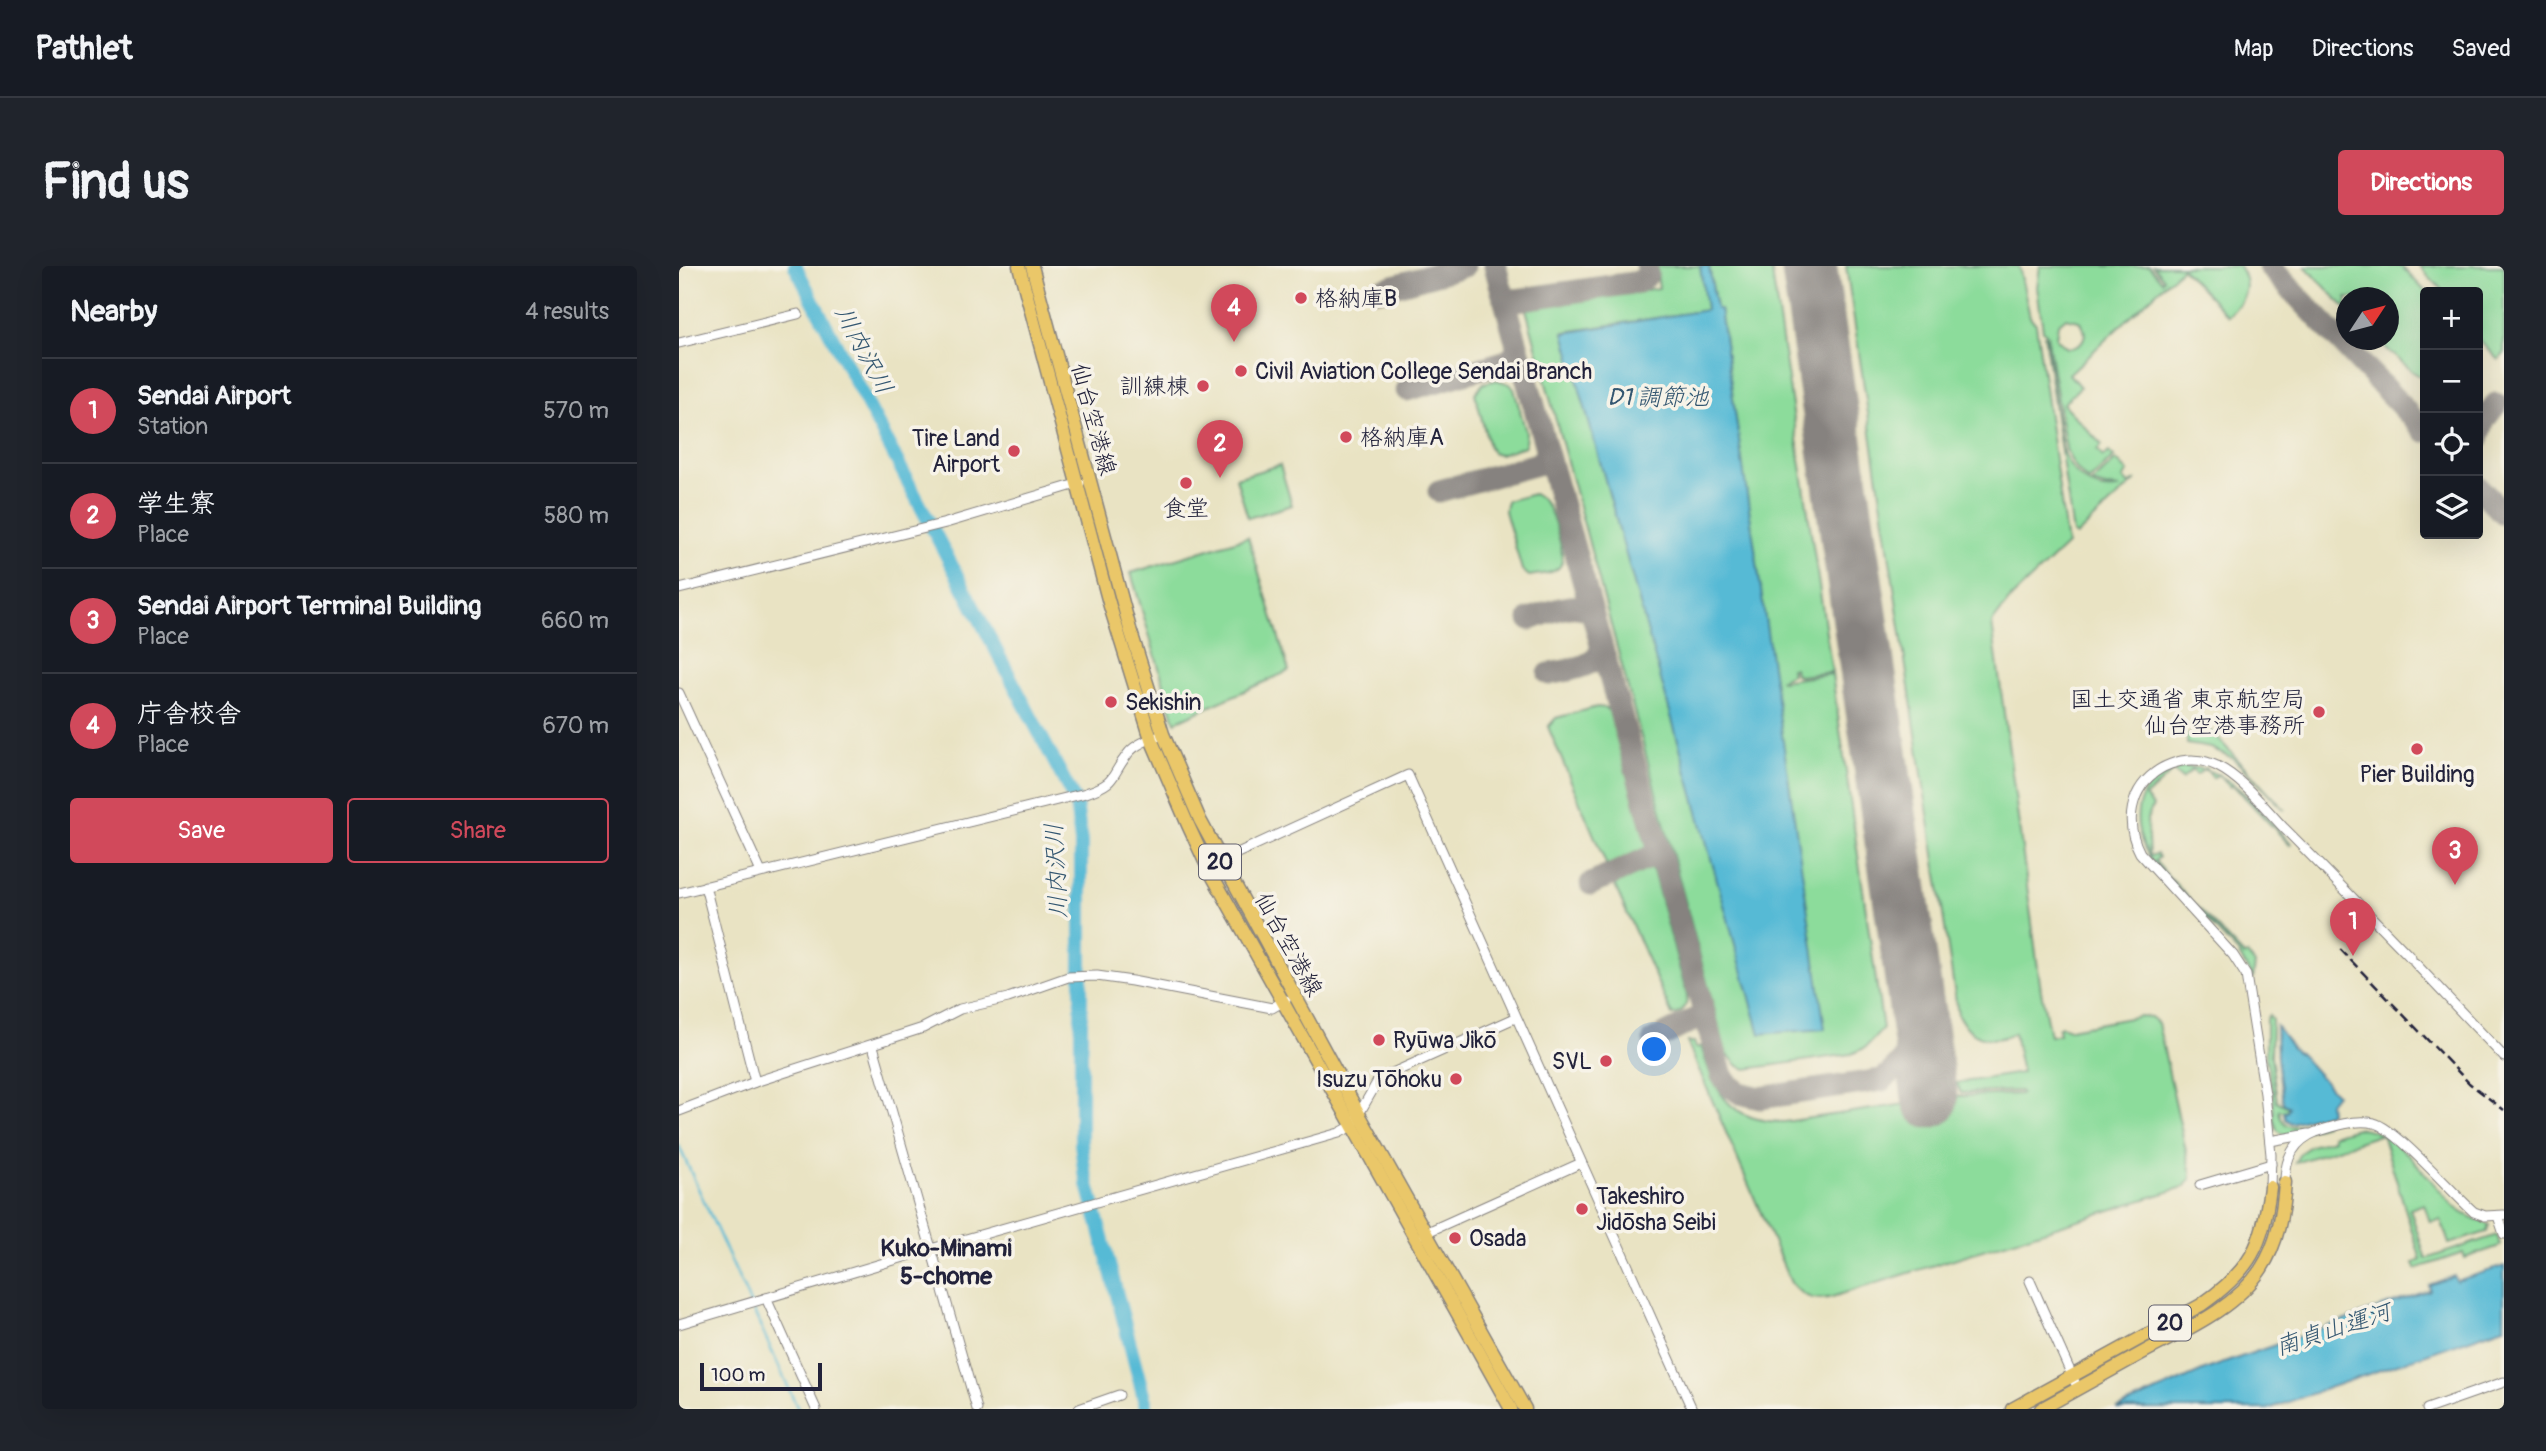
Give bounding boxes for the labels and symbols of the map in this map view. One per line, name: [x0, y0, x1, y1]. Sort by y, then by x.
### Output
pin: 4: [1211, 284, 1257, 342]
place label: 格納庫B: [1315, 284, 1397, 313]
north arrow: [2336, 287, 2399, 350]
marker: 格納庫B: [1293, 290, 1309, 306]
water label: 川内沢川: [828, 301, 899, 399]
place label: Civil Aviation College Sendai Branch: [1255, 357, 1592, 386]
street label: 仙台空港線: [1065, 360, 1122, 478]
marker: Civil Aviation College Sendai Branch: [1233, 363, 1249, 379]
place label: 訓練棟: [1120, 372, 1189, 401]
marker: 訓練棟: [1195, 378, 1211, 394]
water label: D1 調節池: [1607, 383, 1710, 412]
pin: 2: [1197, 420, 1243, 478]
place label: 格納庫A: [1360, 423, 1444, 452]
place label: Tire Land Airport: [912, 424, 1001, 479]
marker: 格納庫A: [1338, 429, 1354, 445]
marker: Tire Land Airport: [1006, 443, 1022, 459]
marker: 食堂: [1178, 475, 1194, 491]
place label: 食堂: [1163, 494, 1209, 523]
place label: 国土交通省 東京航空局 仙台空港事務所: [2070, 685, 2305, 740]
place label: Sekishin: [1125, 688, 1202, 717]
marker: Sekishin: [1103, 694, 1119, 710]
marker: 国土交通省 東京航空局 仙台空港事務所: [2311, 704, 2327, 720]
marker: Pier Building: [2409, 741, 2425, 757]
place label: Pier Building: [2359, 760, 2475, 789]
water label: 川内沢川: [1040, 822, 1073, 920]
pin: 3: [2432, 827, 2478, 885]
road number: 20: [1199, 844, 1241, 880]
street label: 仙台空港線: [1248, 887, 1329, 1002]
pin: 1: [2330, 898, 2376, 956]
place label: Ryūwa Jikō: [1393, 1026, 1497, 1055]
marker: Ryūwa Jikō: [1371, 1032, 1387, 1048]
your location: [1637, 1032, 1671, 1066]
place label: SVL: [1552, 1047, 1592, 1076]
marker: SVL: [1598, 1053, 1614, 1069]
place label: Isuzu Tōhoku: [1316, 1065, 1442, 1094]
marker: Isuzu Tōhoku: [1448, 1071, 1464, 1087]
place label: Takeshiro Jidōsha Seibi: [1596, 1182, 1716, 1237]
marker: Takeshiro Jidōsha Seibi: [1574, 1201, 1590, 1217]
place label: Osada: [1469, 1224, 1527, 1253]
marker: Osada: [1447, 1230, 1463, 1246]
district label: Kuko-Minami 5-chome: [880, 1234, 1012, 1291]
water label: 南貞山運河: [2272, 1296, 2398, 1362]
road number: 20: [2149, 1306, 2191, 1340]
scale bar: [700, 1360, 823, 1392]

